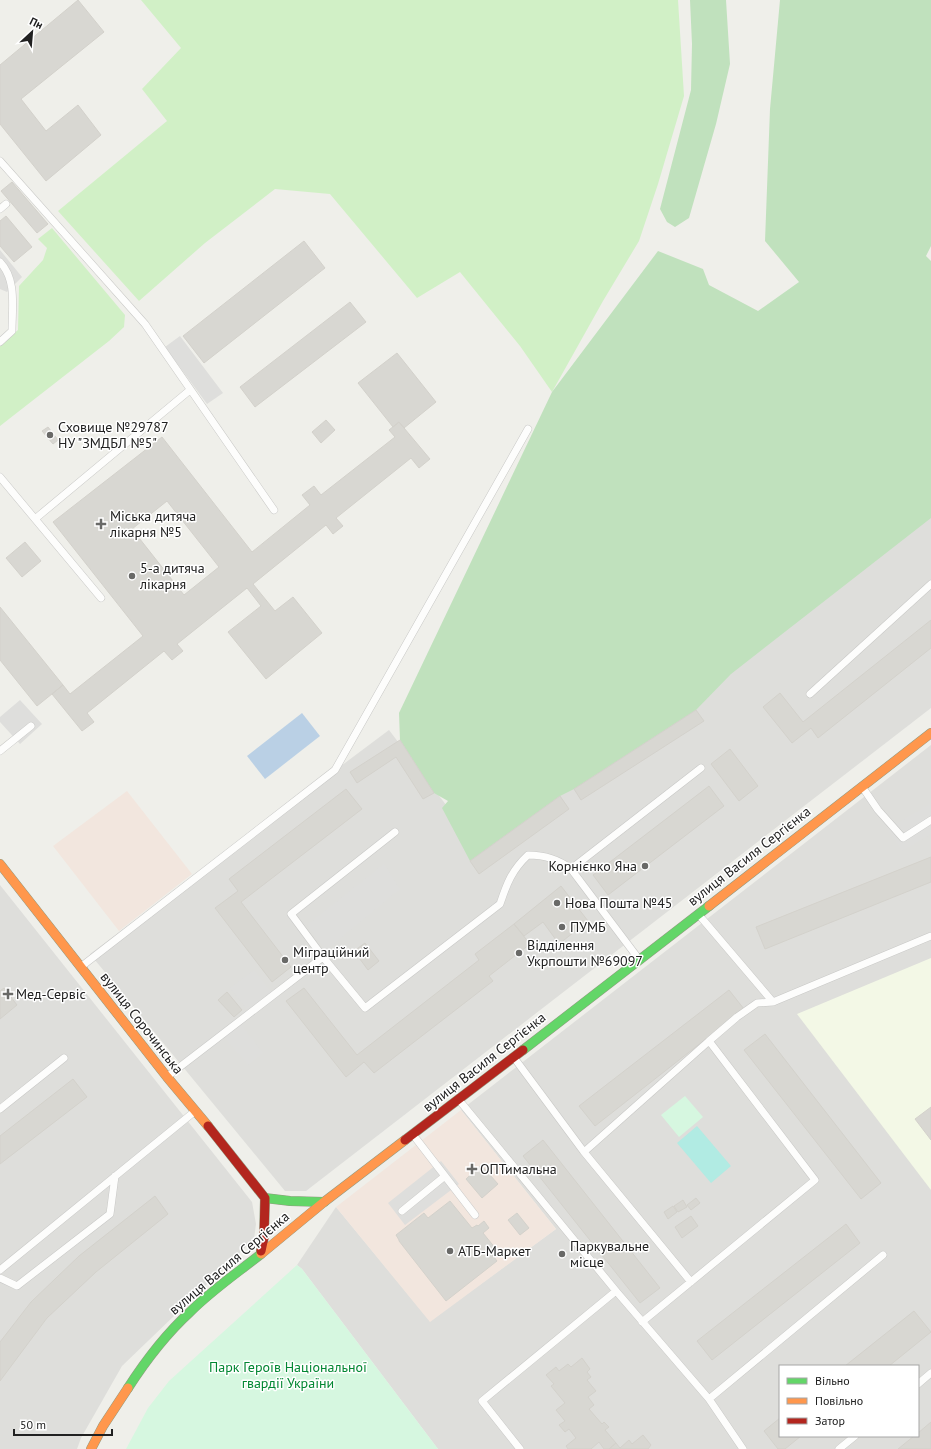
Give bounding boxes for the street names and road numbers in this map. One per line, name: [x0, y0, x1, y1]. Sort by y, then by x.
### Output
street label: вулиця Василя Сергієнка: [684, 802, 814, 910]
street label: вулиця Сорочинська: [97, 968, 187, 1078]
street label: вулиця Василя Сергієнка: [419, 1008, 549, 1116]
street label: вулиця Василя Сергієнка: [165, 1207, 293, 1319]

